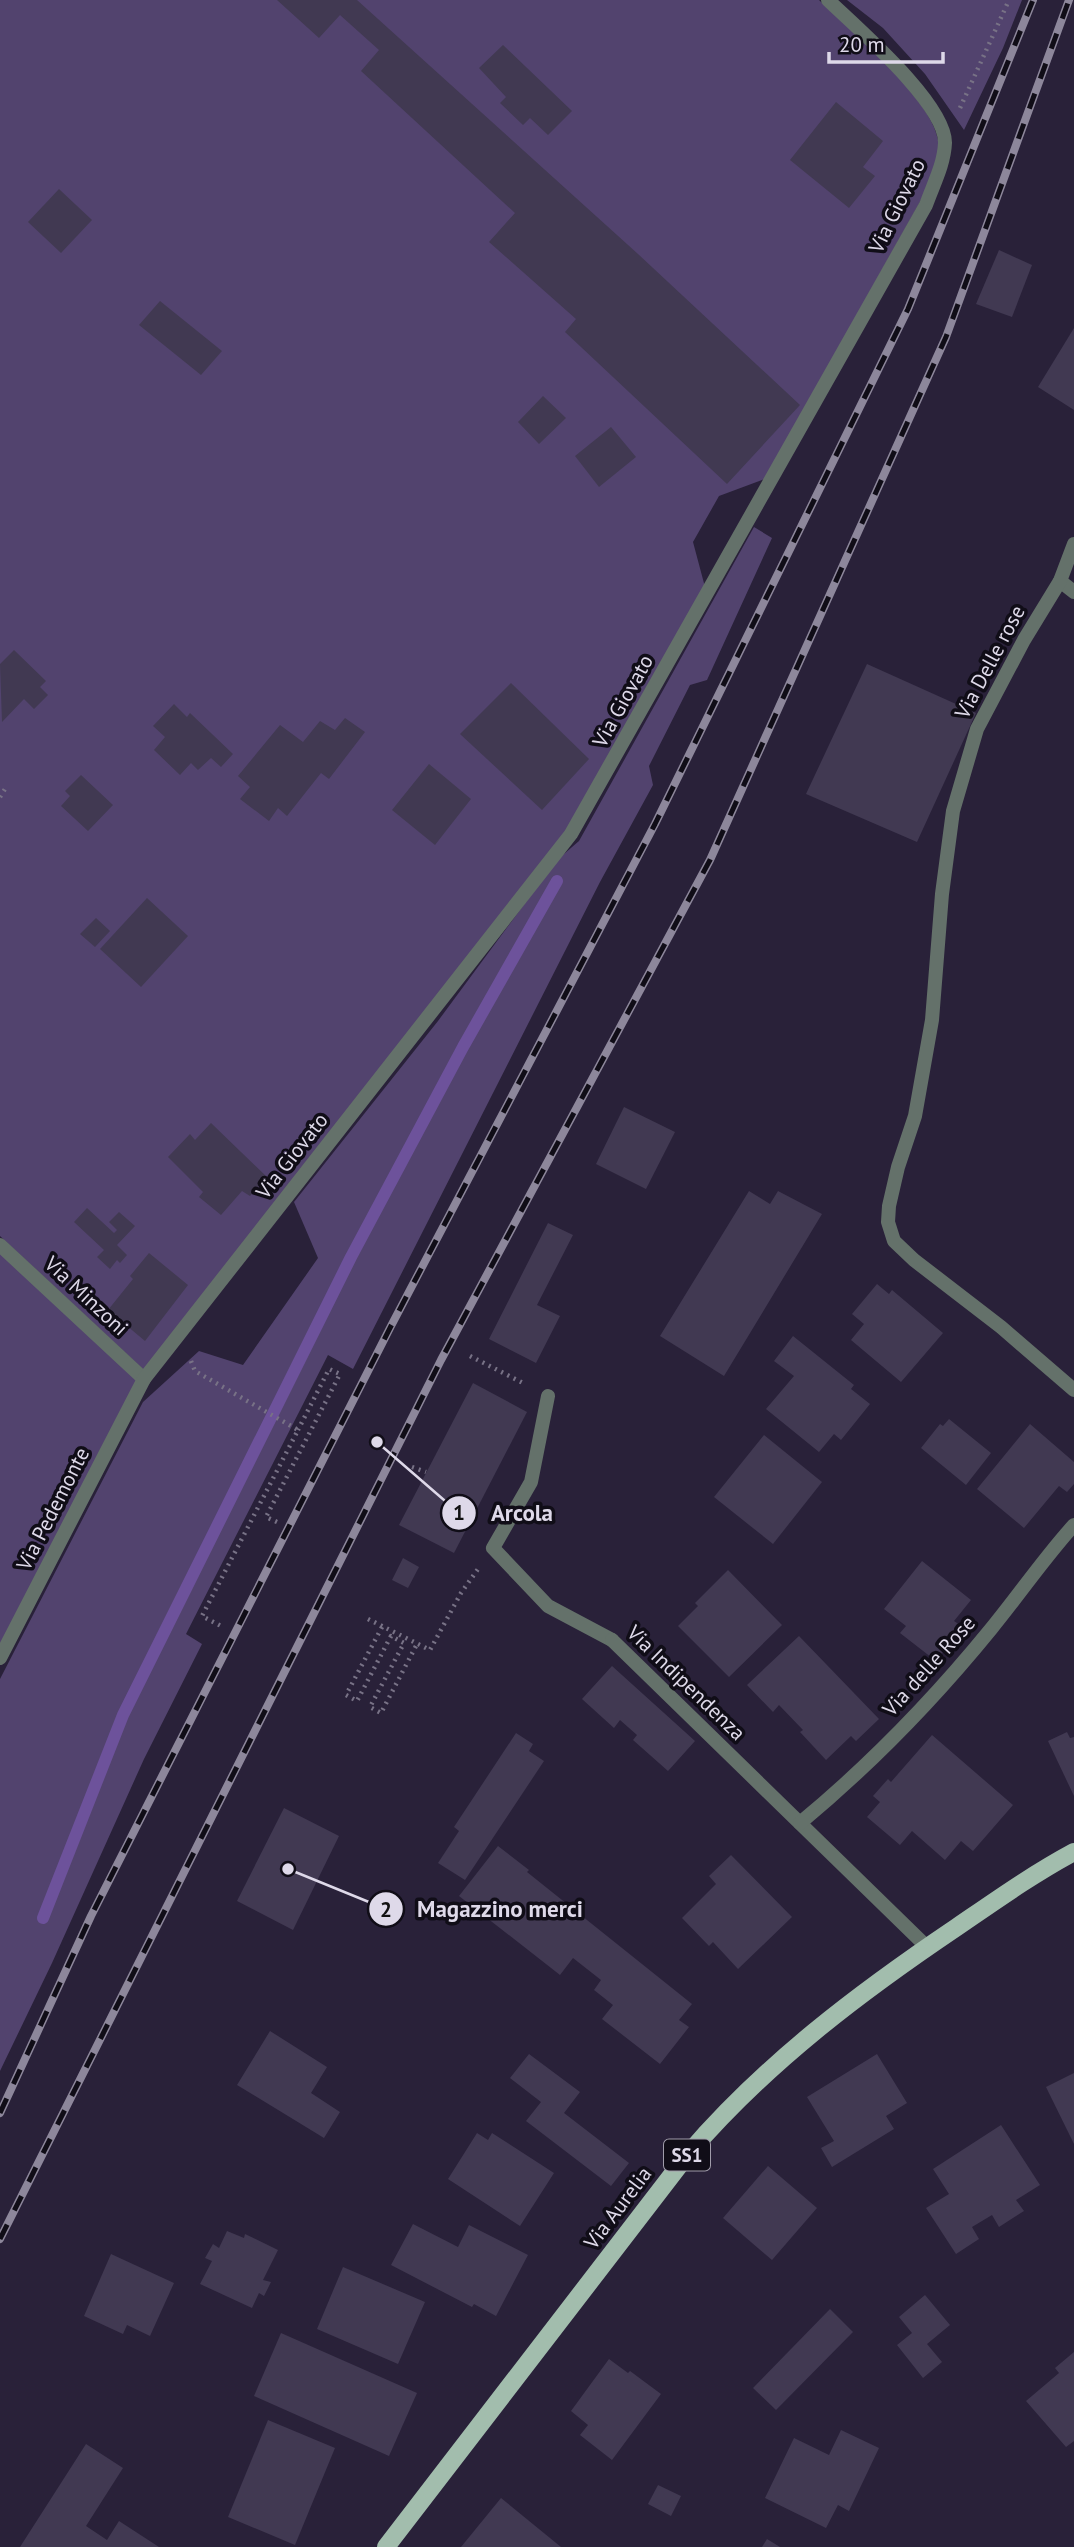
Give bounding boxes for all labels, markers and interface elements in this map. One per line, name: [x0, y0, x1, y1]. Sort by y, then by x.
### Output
scale bar: [829, 21, 943, 65]
text: 20 m: [839, 31, 885, 58]
street label: Via Giovato: [862, 154, 931, 258]
street label: Via Delle rose: [948, 600, 1031, 724]
street label: Via Giovato: [586, 650, 659, 753]
street label: Via Giovato: [249, 1107, 334, 1205]
street label: Via Minzoni: [38, 1249, 134, 1341]
street label: Via Pedemonte: [10, 1443, 95, 1576]
callout: Arcola: [442, 1491, 567, 1535]
text: Arcola: [491, 1498, 553, 1527]
text: 1: [453, 1499, 465, 1526]
street label: Via delle Rose: [876, 1610, 981, 1722]
street label: Via Indipendenza: [621, 1618, 751, 1746]
callout: Magazzino merci: [368, 1887, 597, 1931]
text: Magazzino merci: [417, 1894, 583, 1923]
text: 2: [380, 1896, 392, 1923]
road number: SS1: [664, 2140, 710, 2170]
street label: Via Aurelia: [577, 2161, 657, 2255]

